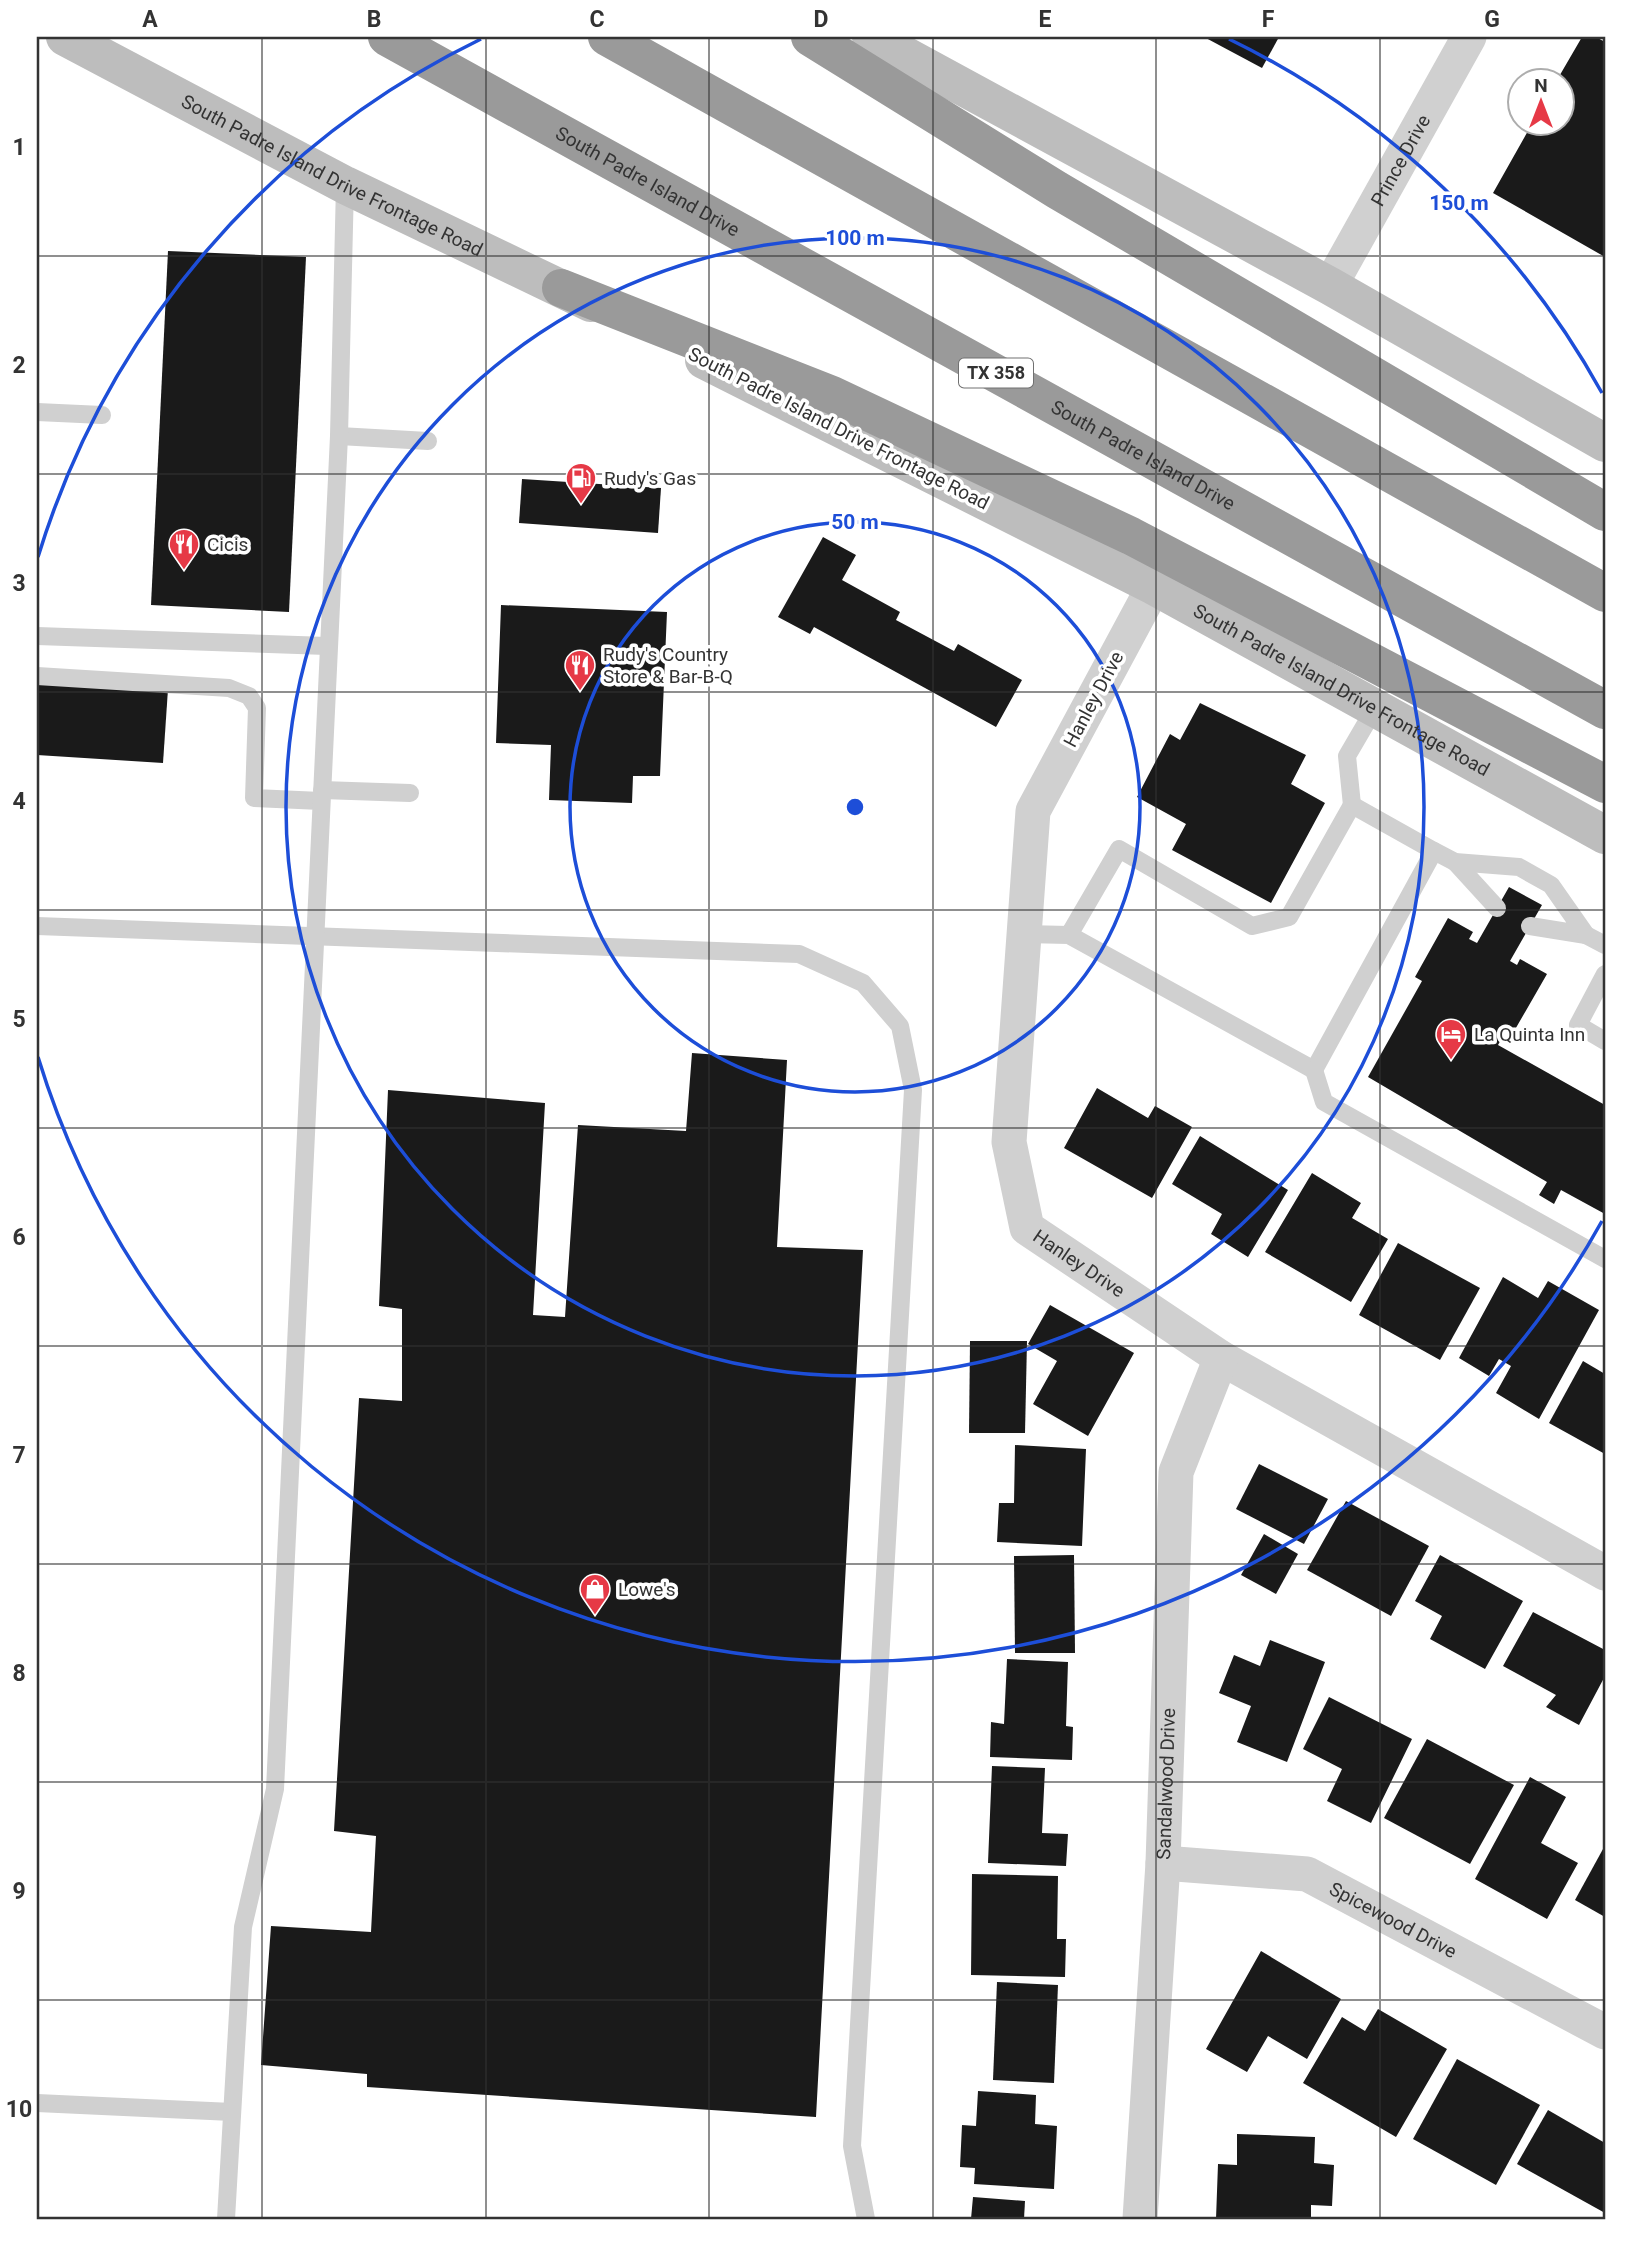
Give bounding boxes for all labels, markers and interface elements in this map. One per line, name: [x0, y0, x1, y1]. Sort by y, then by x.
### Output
text: A: [142, 6, 158, 33]
text: B: [367, 6, 381, 33]
text: C: [589, 6, 605, 33]
text: D: [814, 6, 828, 33]
text: E: [1039, 6, 1052, 33]
text: F: [1262, 6, 1275, 33]
text: G: [1484, 6, 1500, 33]
north arrow: [1506, 66, 1576, 136]
text: N: [1534, 74, 1548, 97]
street label: South Padre Island Drive Frontage Road: [177, 90, 487, 261]
street label: Prince Drive: [1366, 111, 1435, 210]
street label: South Padre Island Drive: [552, 122, 744, 242]
text: 1: [12, 134, 26, 161]
text: 150 m: [1429, 191, 1489, 215]
text: 100 m: [825, 226, 885, 250]
street label: South Padre Island Drive Frontage Road: [684, 342, 993, 515]
text: 2: [12, 352, 26, 379]
road number: TX 358: [959, 358, 1033, 388]
street label: South Padre Island Drive: [1047, 395, 1239, 515]
fuel station icon: Rudy's Gas: [564, 461, 598, 505]
place label: Rudy's Gas: [604, 467, 696, 490]
text: 50 m: [831, 510, 879, 534]
restaurant icon: Cicis: [167, 527, 201, 571]
place label: Cicis: [207, 533, 248, 556]
text: 3: [12, 570, 26, 597]
street label: South Padre Island Drive Frontage Road: [1189, 599, 1494, 781]
place label: Rudy's Country Store & Bar-B-Q: [603, 643, 733, 688]
street label: Hanley Drive: [1059, 647, 1128, 751]
restaurant icon: Rudy's Country Store & Bar-B-Q: [563, 648, 597, 692]
text: 4: [12, 788, 26, 815]
centre of rings: [843, 795, 867, 819]
text: 5: [12, 1006, 26, 1033]
hotel icon: La Quinta Inn: [1434, 1017, 1468, 1061]
place label: La Quinta Inn: [1474, 1023, 1585, 1046]
text: 6: [12, 1224, 26, 1251]
street label: Hanley Drive: [1029, 1224, 1129, 1302]
text: 7: [12, 1442, 26, 1469]
shop icon: Lowe's: [578, 1572, 612, 1616]
place label: Lowe's: [618, 1578, 676, 1601]
text: 8: [12, 1660, 26, 1687]
street label: Sandalwood Drive: [1152, 1707, 1180, 1860]
street label: Spicewood Drive: [1325, 1877, 1461, 1963]
text: 9: [12, 1878, 26, 1905]
text: 10: [6, 2096, 32, 2123]

